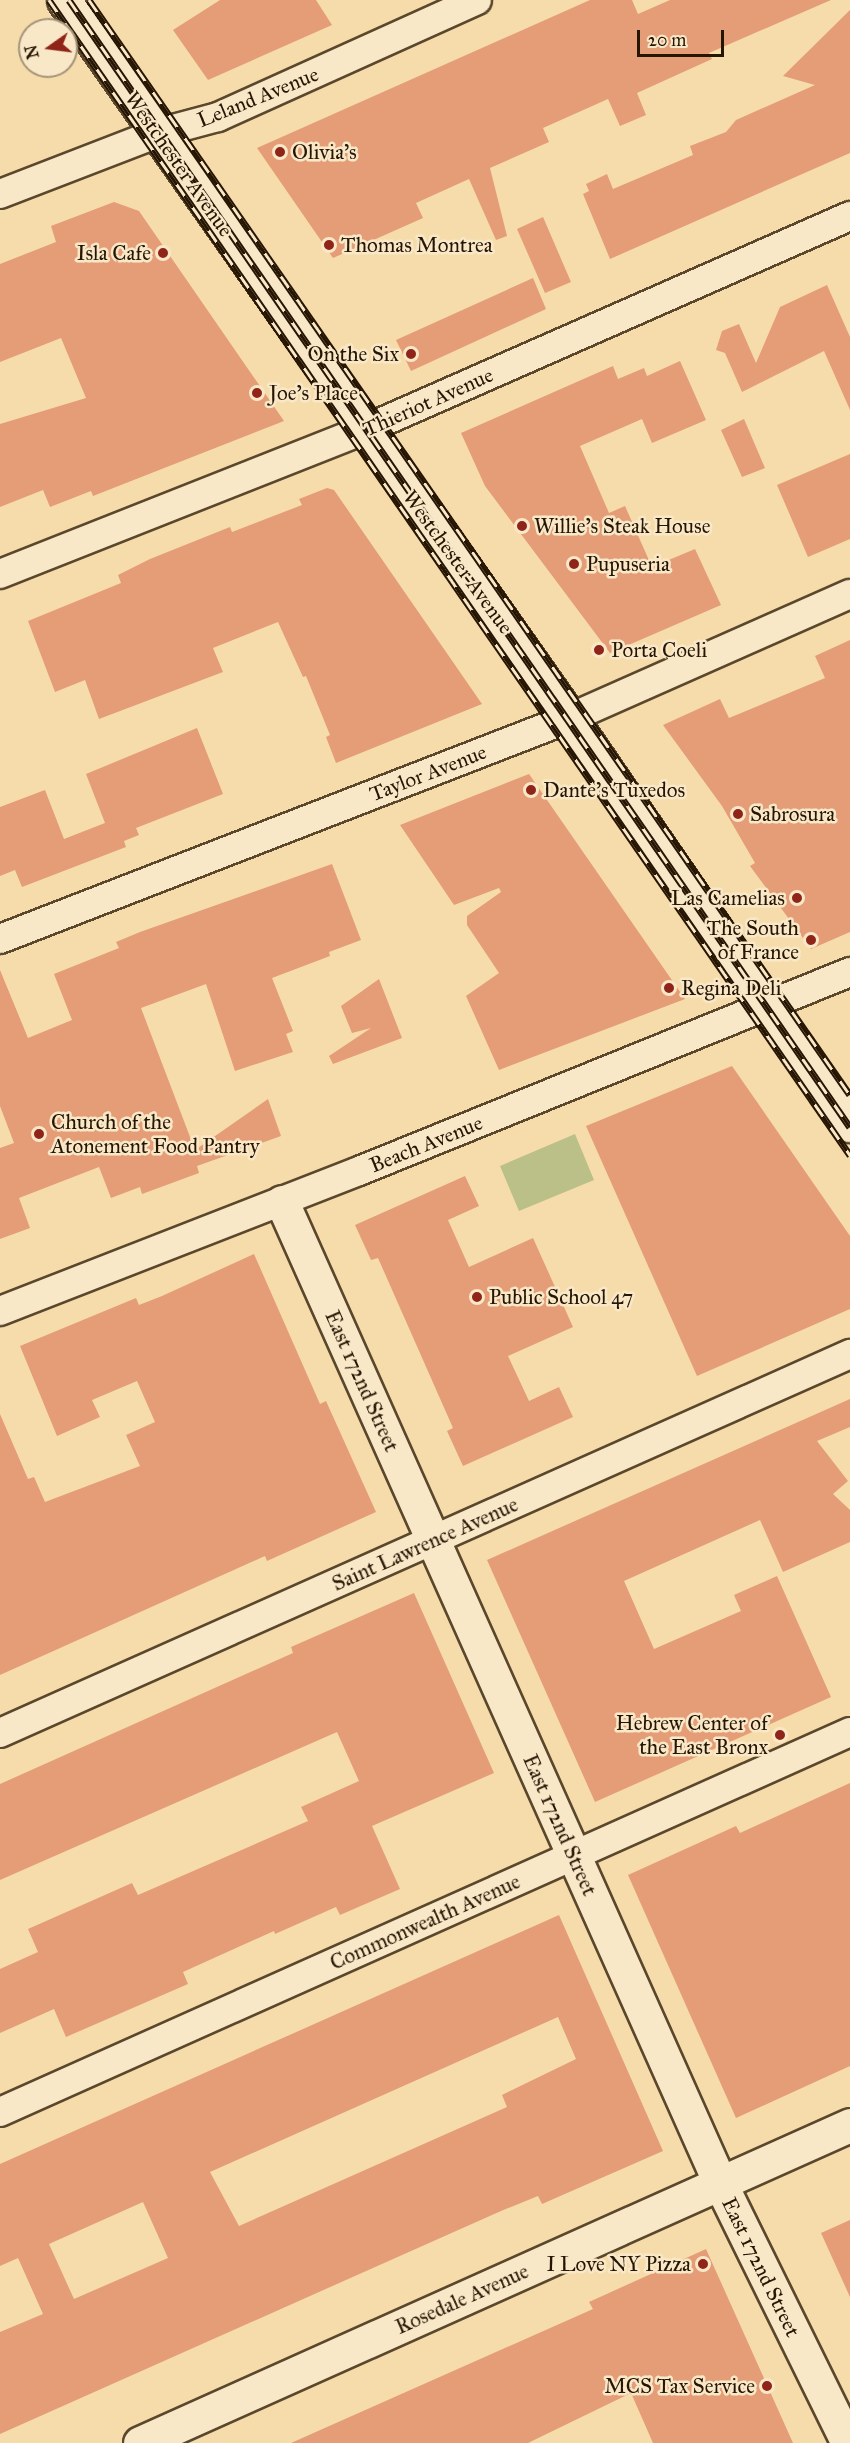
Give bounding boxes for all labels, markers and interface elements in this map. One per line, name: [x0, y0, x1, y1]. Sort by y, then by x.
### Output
north arrow: [18, 18, 78, 78]
scale bar: [640, 18, 727, 56]
text: 20 m: [648, 29, 686, 51]
text: N: [21, 43, 43, 61]
street label: Leland Avenue: [194, 61, 322, 133]
street label: Westchester Avenue: [120, 87, 238, 241]
place label: Olivia's: [292, 139, 357, 165]
marker: Olivia's: [273, 145, 287, 159]
place label: Thomas Montrea: [341, 232, 493, 258]
marker: Thomas Montrea: [322, 238, 336, 252]
place label: Isla Cafe: [77, 240, 151, 266]
marker: Isla Cafe: [156, 246, 170, 260]
place label: On the Six: [308, 341, 399, 367]
marker: On the Six: [404, 347, 418, 361]
street label: Thieriot Avenue: [359, 362, 497, 442]
place label: Joe's Place: [269, 380, 358, 406]
marker: Joe's Place: [250, 386, 264, 400]
street label: Westchester Avenue: [397, 485, 519, 639]
place label: Willie's Steak House: [534, 513, 710, 539]
marker: Willie's Steak House: [515, 519, 529, 533]
place label: Pupuseria: [586, 551, 670, 577]
marker: Pupuseria: [567, 557, 581, 571]
place label: Porta Coeli: [611, 637, 707, 663]
marker: Porta Coeli: [592, 643, 606, 657]
street label: Taylor Avenue: [366, 739, 490, 807]
place label: Dante's Tuxedos: [543, 777, 685, 803]
marker: Dante's Tuxedos: [524, 783, 538, 797]
place label: Sabrosura: [750, 801, 835, 827]
marker: Sabrosura: [731, 807, 745, 821]
place label: Las Camelias: [671, 885, 785, 911]
marker: Las Camelias: [790, 891, 804, 905]
place label: The South of France: [707, 915, 799, 965]
marker: The South of France: [804, 933, 818, 947]
place label: Regina Deli: [681, 975, 781, 1001]
marker: Regina Deli: [662, 981, 676, 995]
place label: Church of the Atonement Food Pantry: [51, 1109, 260, 1159]
street label: Beach Avenue: [366, 1110, 486, 1178]
marker: Church of the Atonement Food Pantry: [32, 1127, 46, 1141]
place label: Public School 47: [489, 1284, 633, 1310]
marker: Public School 47: [470, 1290, 484, 1304]
street label: East 172nd Street: [320, 1306, 404, 1456]
street label: Saint Lawrence Avenue: [328, 1492, 522, 1596]
place label: Hebrew Center of the East Bronx: [616, 1710, 768, 1760]
marker: Hebrew Center of the East Bronx: [773, 1728, 787, 1742]
street label: East 172nd Street: [518, 1750, 602, 1900]
street label: Commonwealth Avenue: [326, 1869, 524, 1975]
street label: East 172nd Street: [716, 2193, 806, 2341]
place label: I Love NY Pizza: [547, 2251, 691, 2277]
marker: I Love NY Pizza: [696, 2257, 710, 2271]
street label: Rosedale Avenue: [392, 2258, 532, 2340]
place label: MCS Tax Service: [604, 2373, 755, 2399]
marker: MCS Tax Service: [760, 2379, 774, 2393]

